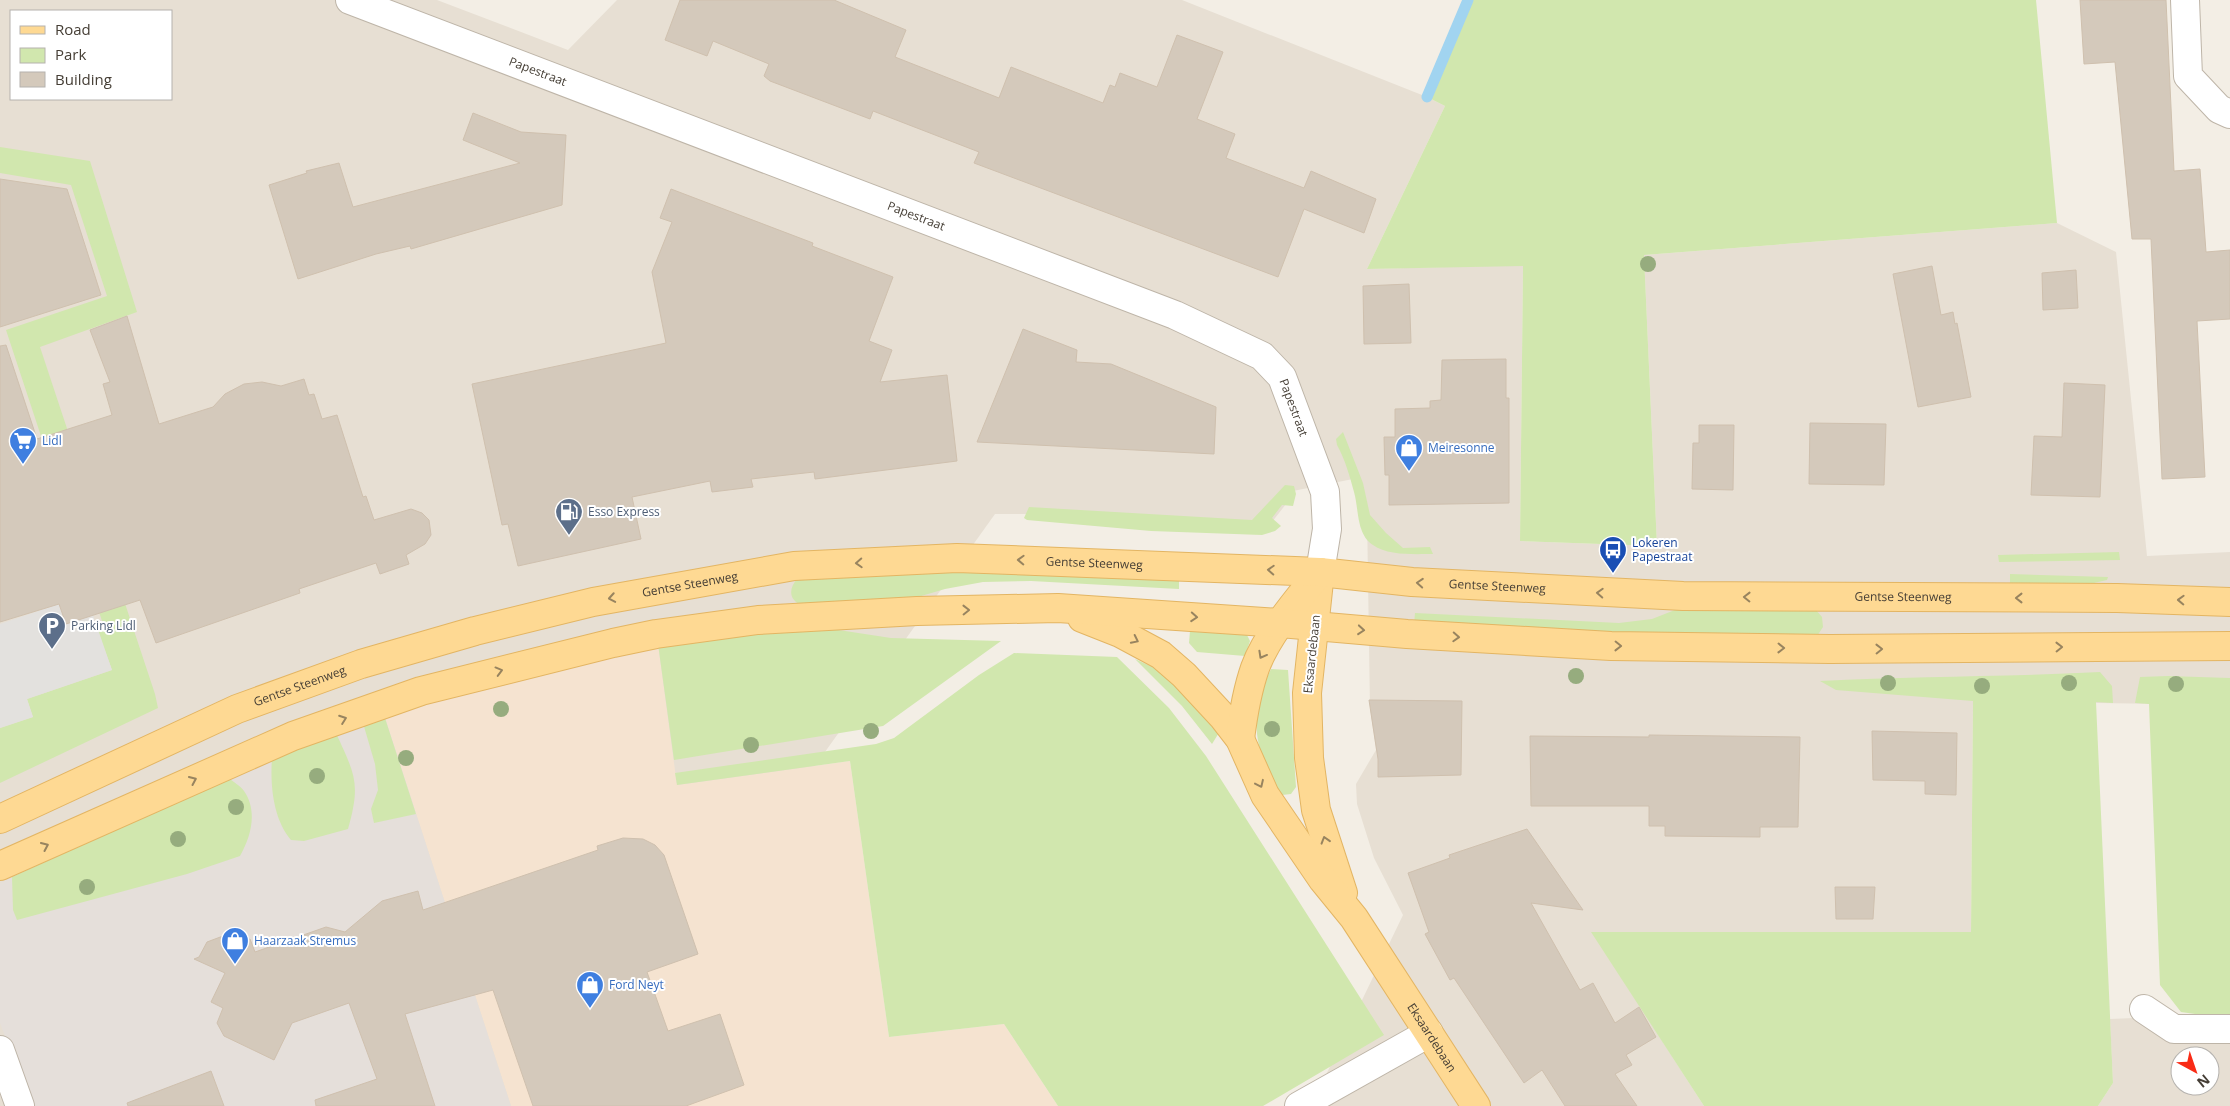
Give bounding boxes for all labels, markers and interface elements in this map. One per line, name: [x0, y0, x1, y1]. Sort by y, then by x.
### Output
legend: [10, 10, 172, 100]
text: Road: [55, 19, 91, 39]
text: Park: [55, 44, 86, 64]
street label: Papestraat: [507, 52, 569, 90]
text: Building: [55, 69, 112, 89]
street label: Papestraat: [885, 197, 948, 234]
street label: Papestraat: [1275, 376, 1312, 439]
supermarket icon: Lidl: [8, 426, 38, 465]
place label: Lidl: [42, 432, 62, 449]
shop icon: Meiresonne: [1394, 433, 1424, 472]
place label: Meiresonne: [1428, 439, 1495, 456]
fuel station icon: Esso Express: [554, 497, 584, 536]
place label: Esso Express: [588, 503, 660, 520]
place label: Lokeren Papestraat: [1632, 534, 1692, 565]
bus stop icon: Lokeren Papestraat: [1598, 535, 1628, 574]
street label: Gentse Steenweg: [1045, 552, 1143, 573]
one-way arrow: [1017, 555, 1024, 565]
one-way arrow: [854, 557, 862, 568]
one-way arrow: [1267, 564, 1275, 575]
street label: Gentse Steenweg: [641, 567, 740, 601]
street label: Gentse Steenweg: [1448, 575, 1547, 597]
one-way arrow: [1416, 578, 1424, 589]
one-way arrow: [1595, 587, 1603, 598]
street label: Gentse Steenweg: [1854, 588, 1952, 605]
one-way arrow: [1742, 592, 1750, 602]
one-way arrow: [607, 593, 616, 603]
one-way arrow: [2015, 593, 2022, 603]
one-way arrow: [2177, 595, 2185, 605]
one-way arrow: [962, 604, 970, 615]
parking icon: Parking Lidl: [37, 611, 67, 650]
one-way arrow: [1190, 612, 1198, 623]
street label: Eksaardebaan: [1299, 614, 1324, 694]
place label: Parking Lidl: [71, 617, 136, 634]
one-way arrow: [1357, 624, 1365, 635]
one-way arrow: [1452, 631, 1460, 642]
one-way arrow: [1130, 634, 1139, 644]
one-way arrow: [1614, 641, 1622, 651]
one-way arrow: [2056, 642, 2063, 652]
one-way arrow: [1777, 643, 1785, 654]
one-way arrow: [1876, 644, 1883, 654]
one-way arrow: [1259, 650, 1269, 659]
street label: Gentse Steenweg: [251, 661, 349, 710]
one-way arrow: [494, 666, 503, 677]
one-way arrow: [339, 714, 347, 724]
one-way arrow: [188, 776, 197, 787]
one-way arrow: [1254, 779, 1264, 788]
one-way arrow: [1321, 836, 1331, 844]
one-way arrow: [40, 841, 49, 852]
shop icon: Haarzaak Stremus: [220, 926, 250, 965]
place label: Haarzaak Stremus: [254, 932, 356, 949]
shop icon: Ford Neyt: [575, 970, 605, 1009]
place label: Ford Neyt: [609, 976, 664, 993]
street label: Eksaardebaan: [1403, 1000, 1461, 1075]
north arrow: [2170, 1046, 2220, 1096]
text: N: [2193, 1070, 2214, 1092]

